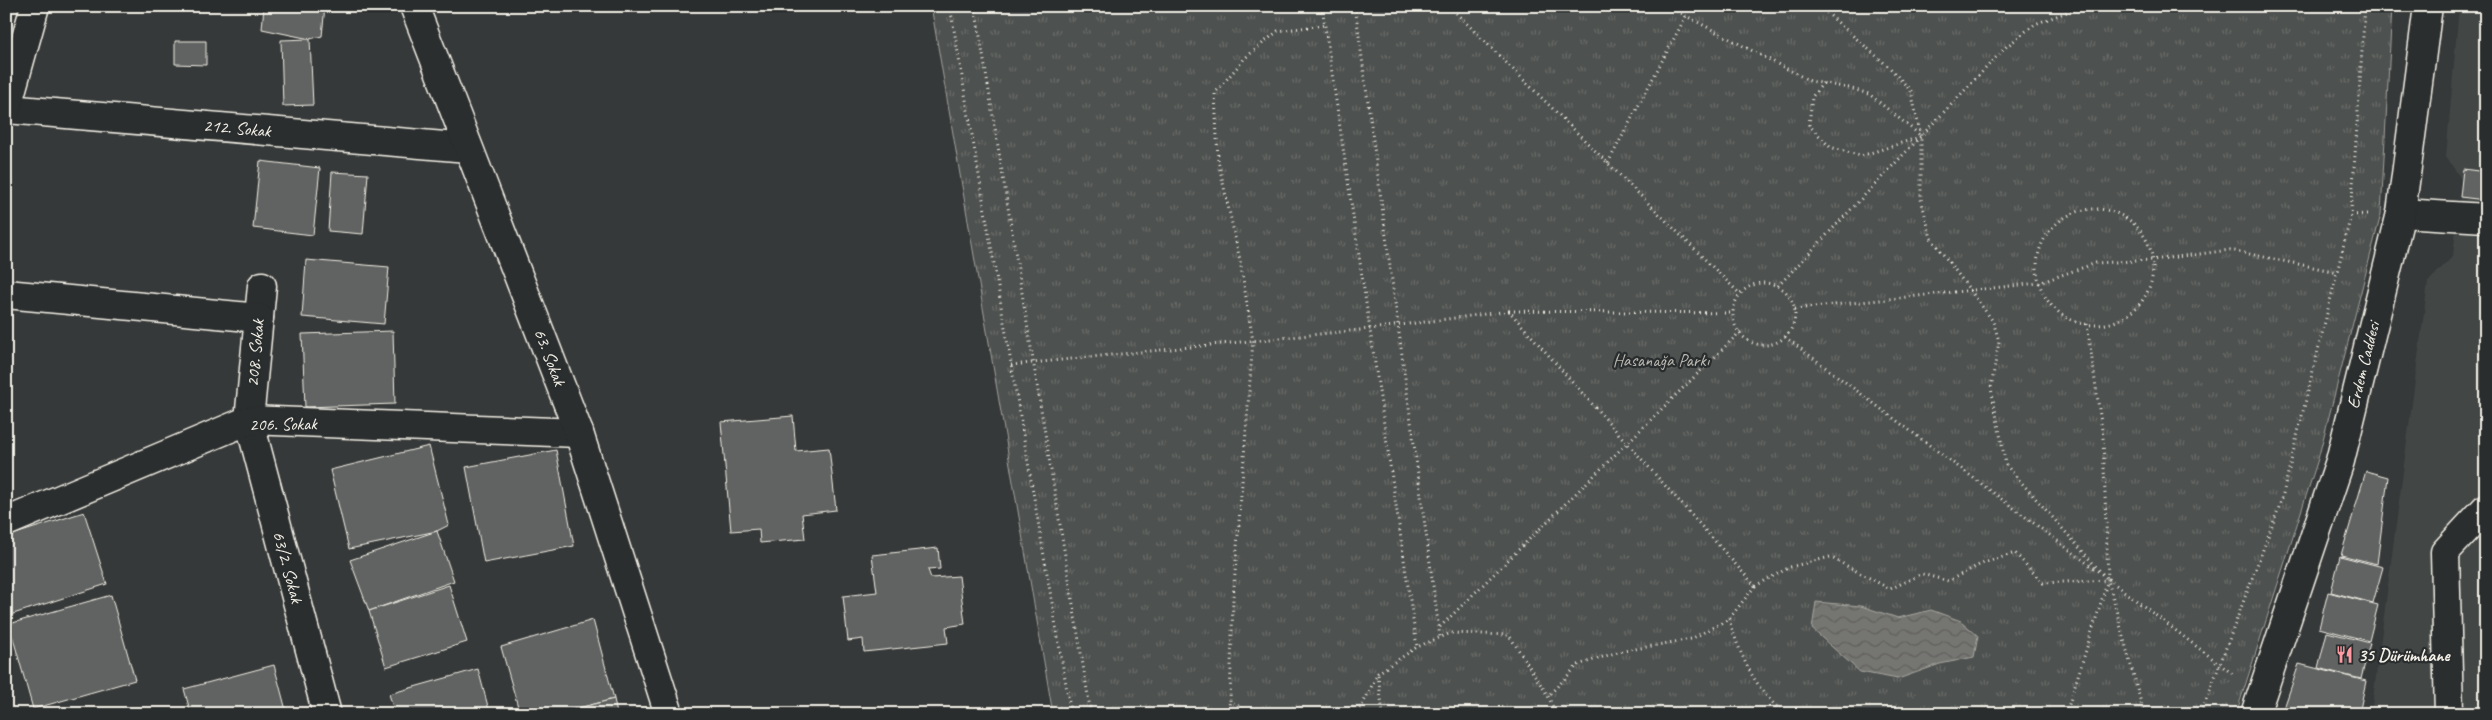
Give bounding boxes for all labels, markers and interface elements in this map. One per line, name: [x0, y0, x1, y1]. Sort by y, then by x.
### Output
street label: 212. Sokak: [202, 114, 273, 142]
street label: 208. Sokak: [241, 317, 269, 388]
street label: Erdem Caddesi: [2342, 317, 2385, 411]
street label: 63. Sokak: [529, 325, 571, 390]
park label: Hasanağa Parkı: [1613, 349, 1710, 371]
street label: 206. Sokak: [249, 412, 318, 436]
street label: 63/2. Sokak: [268, 529, 308, 607]
place label: 35 Dürümhane: [2358, 644, 2451, 666]
restaurant icon: 35 Dürümhane: [2334, 645, 2354, 665]

